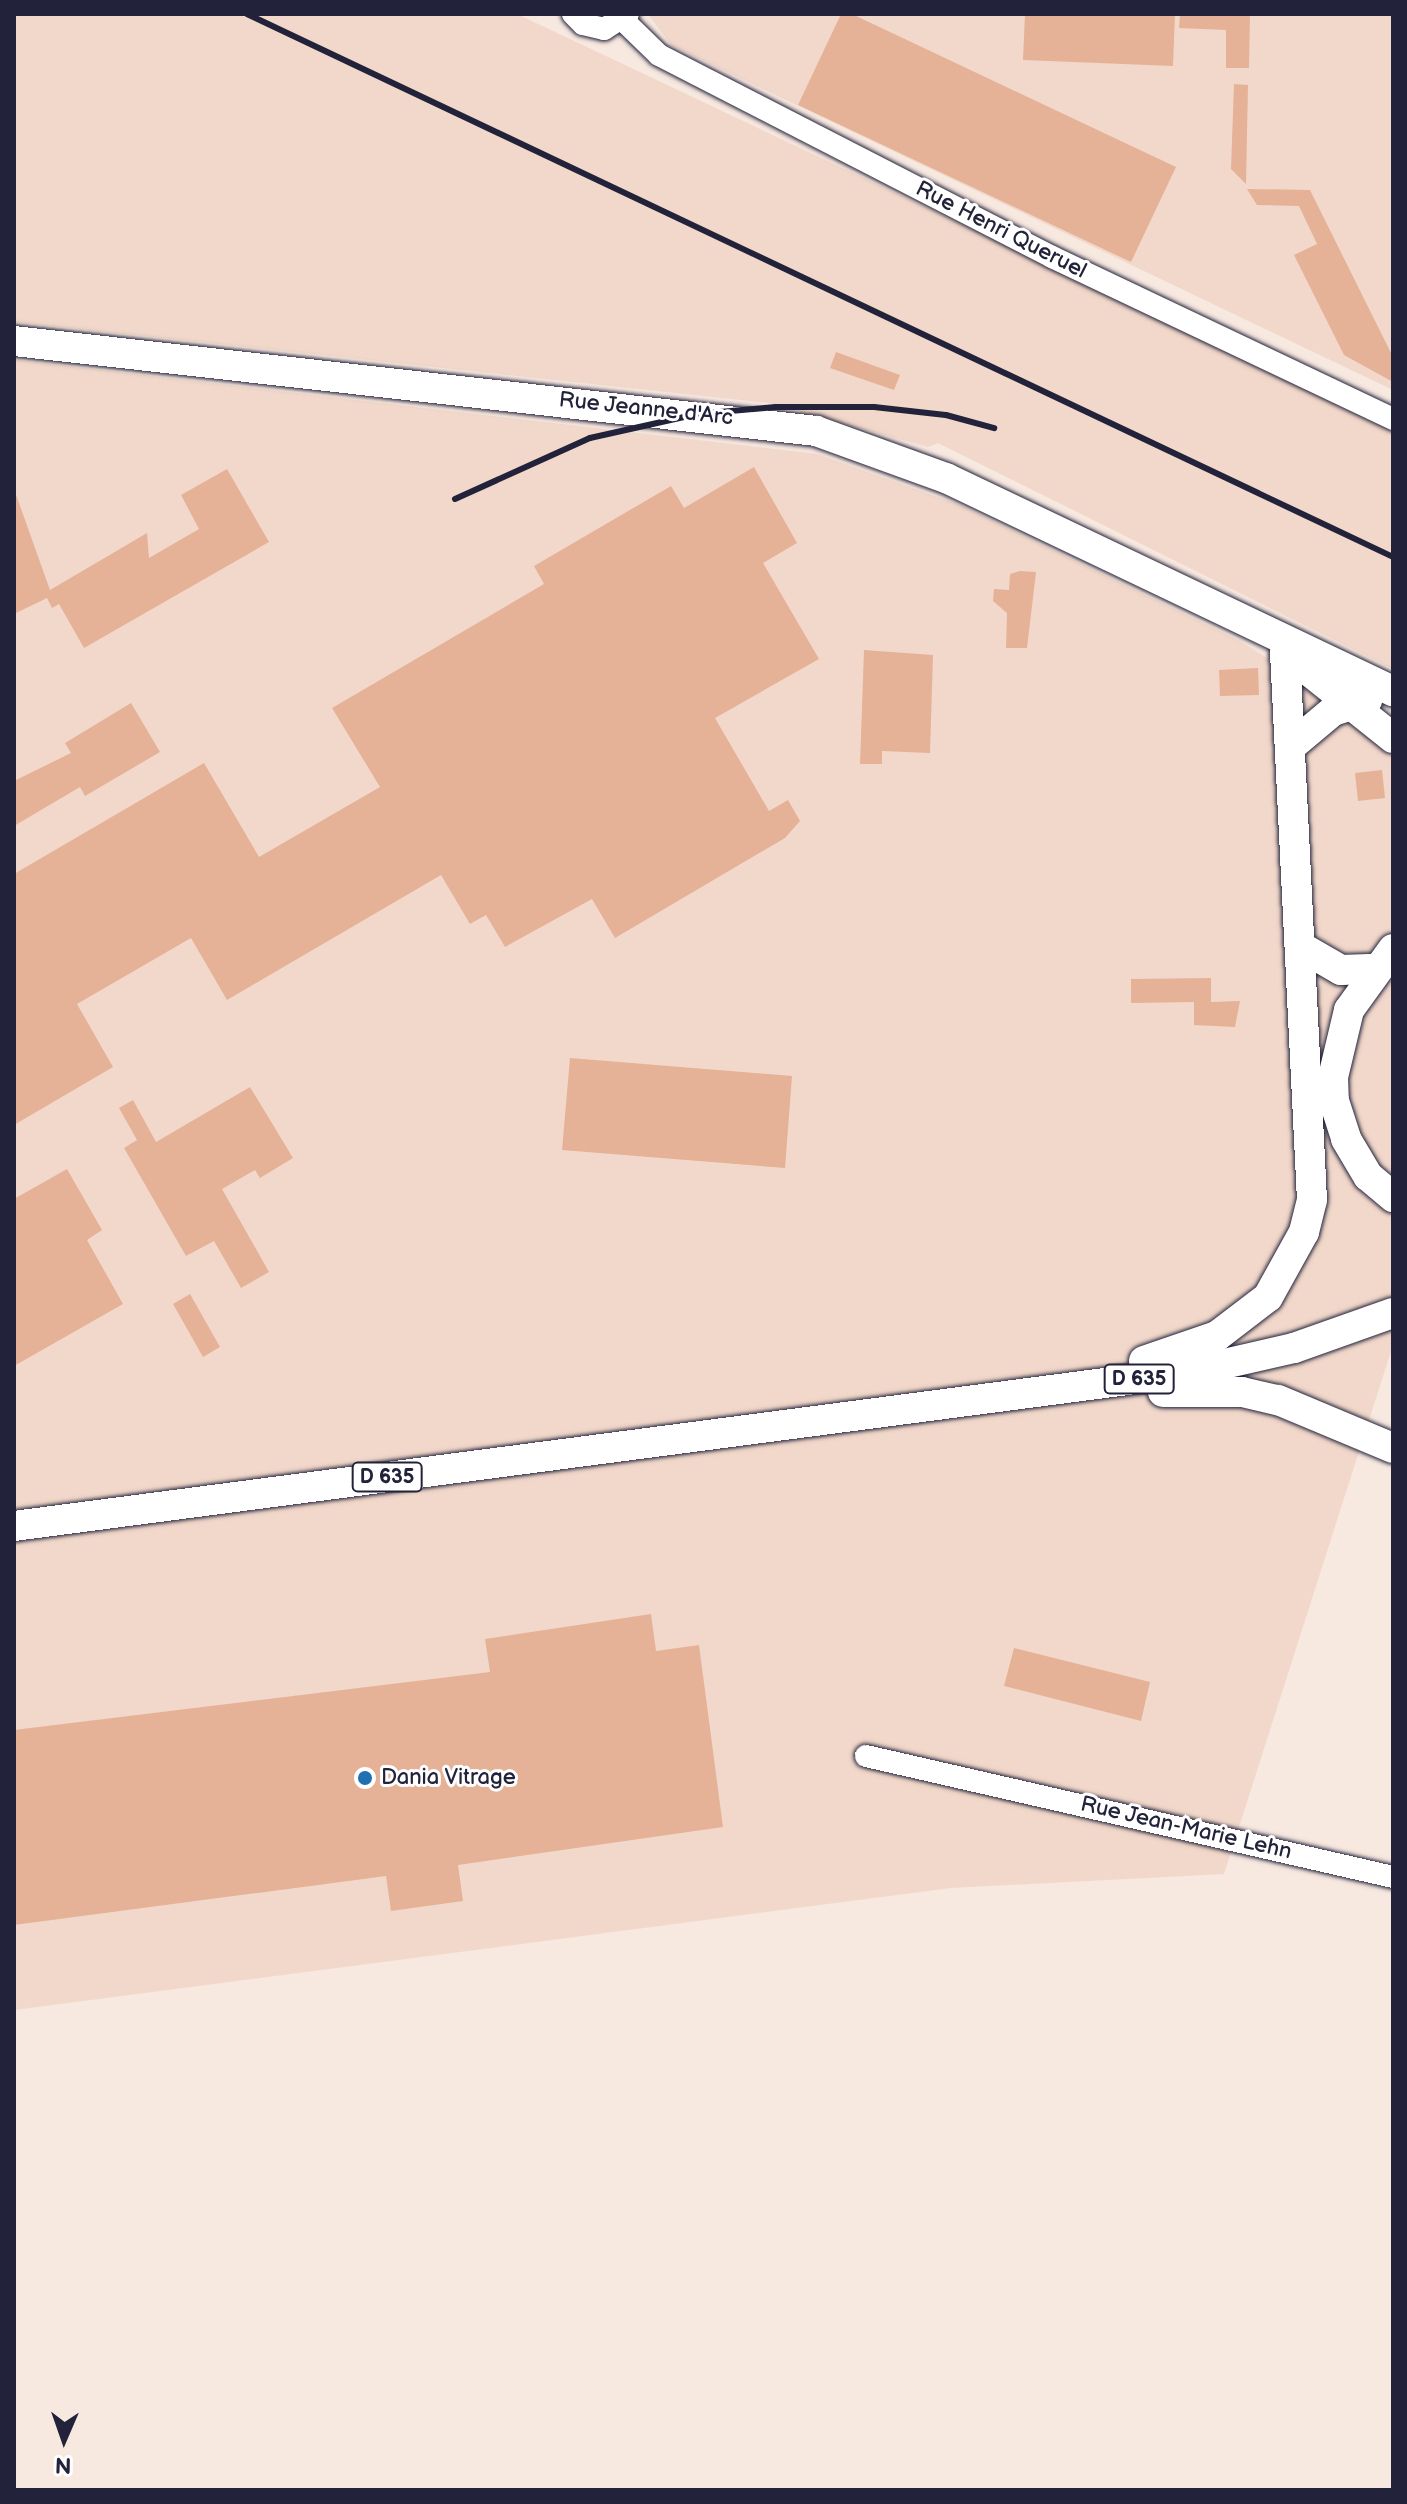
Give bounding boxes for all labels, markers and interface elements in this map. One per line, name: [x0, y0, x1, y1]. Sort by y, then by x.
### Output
street label: Rue Henri Queruel: [911, 176, 1091, 284]
street label: Rue Jeanne d'Arc: [557, 387, 735, 431]
road number: D 635: [1103, 1363, 1175, 1395]
road number: D 635: [351, 1461, 423, 1493]
place label: Dania Vitrage: [381, 1765, 516, 1791]
marker: Dania Vitrage: [356, 1769, 374, 1787]
street label: Rue Jean-Marie Lehn: [1077, 1791, 1295, 1865]
north arrow: [24, 2400, 104, 2480]
text: N: [54, 2451, 72, 2478]

